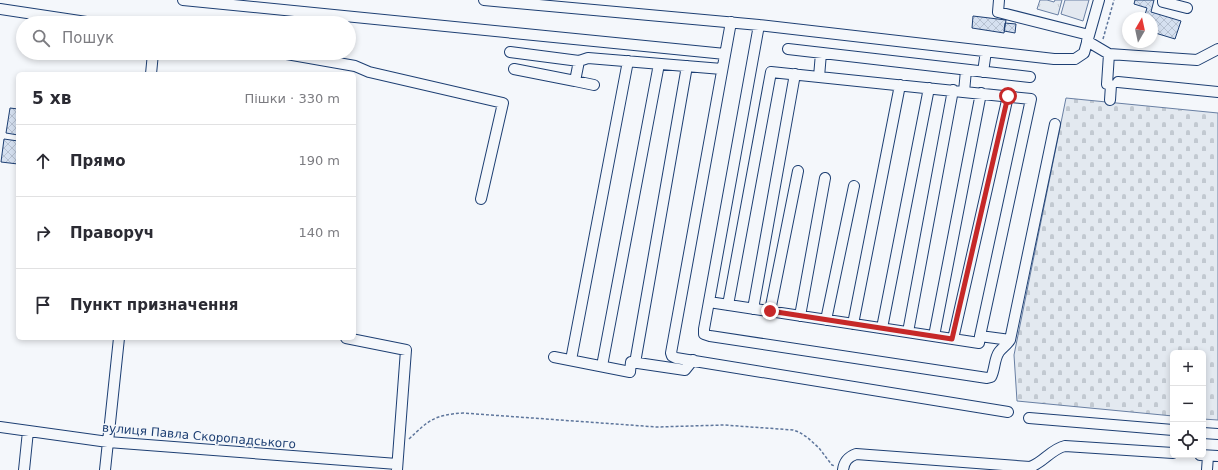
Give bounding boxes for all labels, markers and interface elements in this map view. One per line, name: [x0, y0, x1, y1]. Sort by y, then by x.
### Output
north arrow: [1122, 12, 1158, 48]
search box: [16, 16, 356, 60]
icon: search: [30, 27, 52, 49]
text: Пошук: [62, 29, 114, 47]
route start: [999, 87, 1017, 105]
text: 5 хв: [32, 88, 71, 108]
text: Пішки · 330 m: [244, 91, 340, 106]
icon: ahead: [32, 150, 54, 172]
text: Прямо: [70, 152, 126, 170]
text: 190 m: [298, 153, 340, 168]
icon: right: [32, 222, 54, 244]
text: Праворуч: [70, 224, 154, 242]
text: 140 m: [298, 225, 340, 240]
icon: arrive: [32, 294, 54, 316]
text: Пункт призначення: [70, 296, 238, 314]
route end: [761, 302, 779, 320]
map controls: [1170, 350, 1206, 458]
button: +: [1170, 350, 1206, 386]
button: −: [1170, 386, 1206, 422]
street label: вулиця Павла Скоропадського: [102, 421, 296, 451]
button: locate: [1170, 422, 1206, 458]

